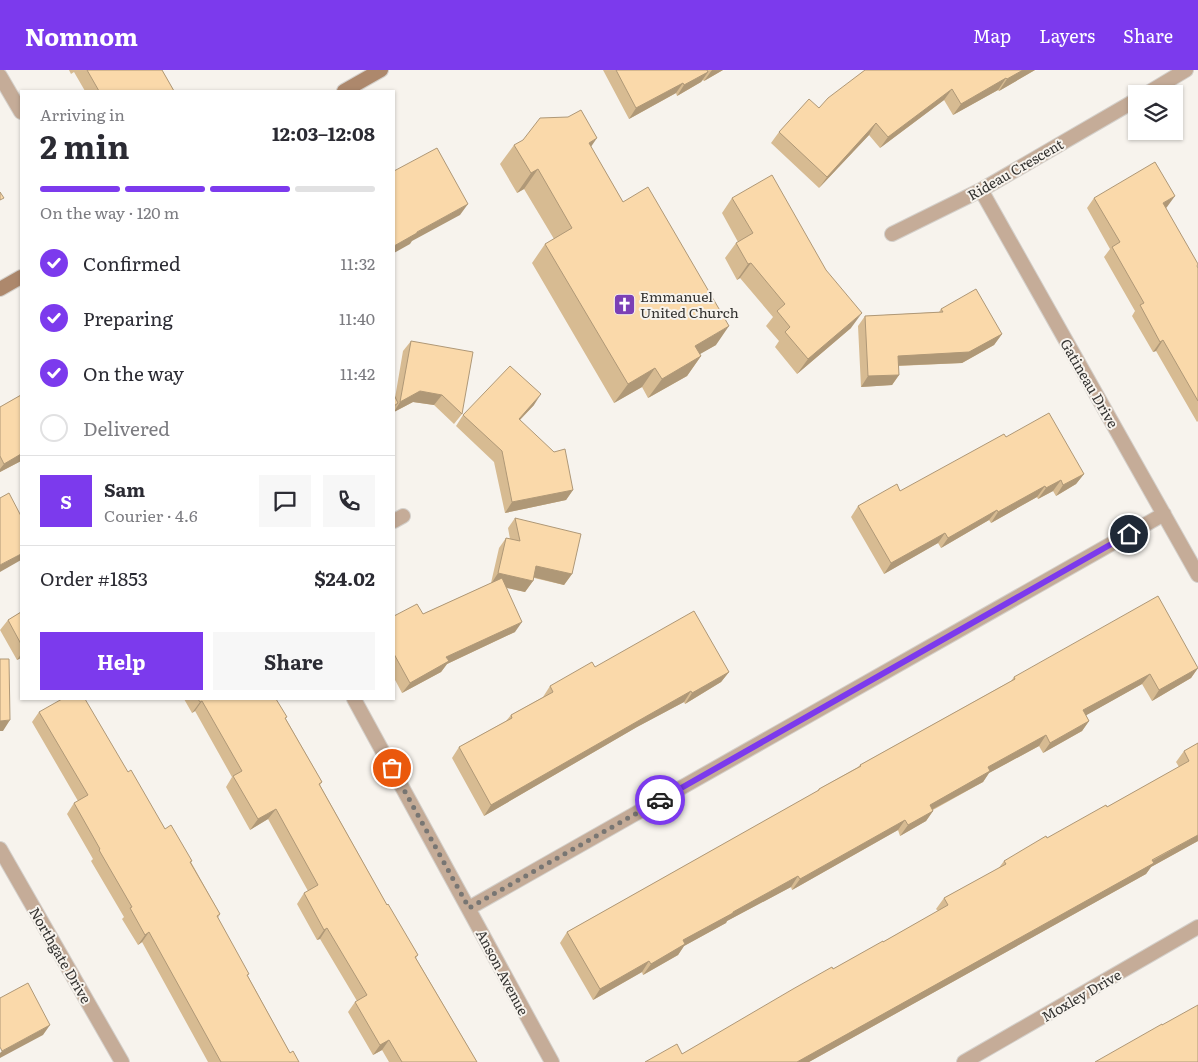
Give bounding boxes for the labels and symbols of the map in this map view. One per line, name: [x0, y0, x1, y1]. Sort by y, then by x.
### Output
street label: Rideau Crescent: [963, 133, 1067, 205]
place label: Emmanuel United Church: [640, 286, 739, 322]
church icon: Emmanuel United Church: [612, 292, 636, 316]
street label: Gatineau Drive: [1056, 335, 1124, 431]
pin: [1108, 513, 1150, 555]
pin: [371, 747, 413, 789]
courier: [635, 775, 685, 825]
street label: Northgate Drive: [25, 903, 97, 1007]
street label: Anson Avenue: [472, 925, 534, 1019]
street label: Moxley Drive: [1038, 964, 1124, 1026]

